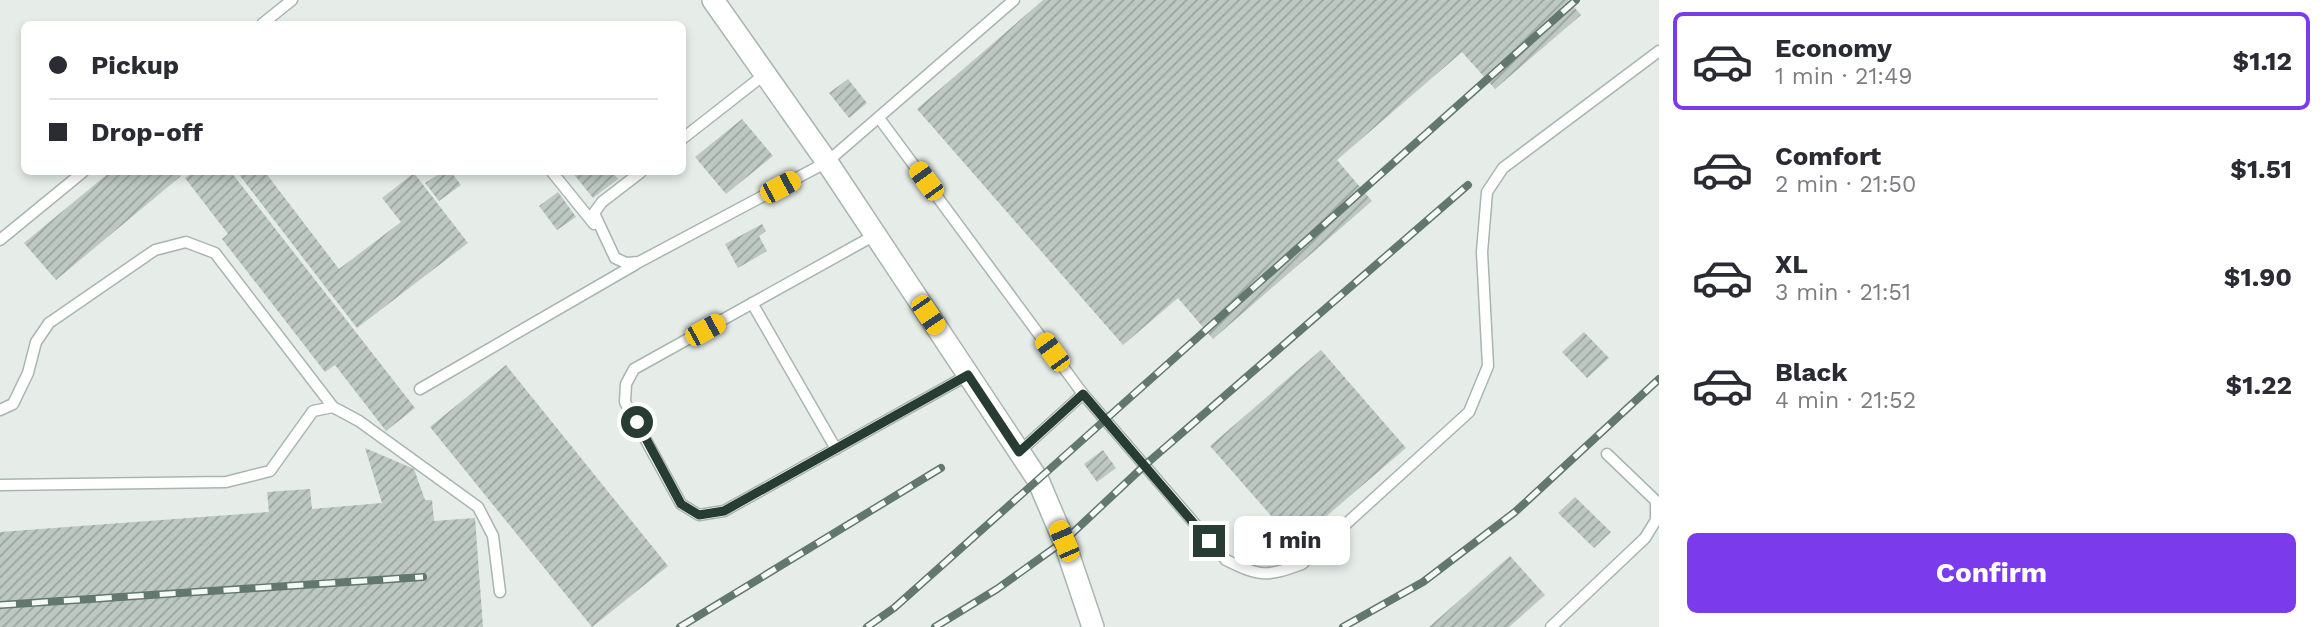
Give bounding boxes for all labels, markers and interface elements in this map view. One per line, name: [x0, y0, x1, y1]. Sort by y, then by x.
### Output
icon: car: [1691, 30, 1754, 93]
text: Economy: [1775, 33, 1892, 63]
text: $1.12: [2233, 46, 2292, 76]
text: Pickup: [91, 50, 179, 80]
text: 1 min · 21:49: [1775, 63, 1912, 90]
text: Drop-off: [91, 117, 203, 147]
icon: car: [1691, 138, 1754, 201]
text: Comfort: [1775, 141, 1881, 171]
text: $1.51: [2230, 154, 2292, 184]
car: [906, 158, 947, 204]
car: [757, 168, 804, 206]
text: 2 min · 21:50: [1775, 171, 1916, 198]
icon: car: [1691, 246, 1754, 309]
text: XL: [1775, 249, 1808, 279]
text: $1.90: [2224, 262, 2292, 292]
text: 3 min · 21:51: [1775, 279, 1911, 306]
car: [908, 292, 949, 338]
car: [682, 311, 729, 349]
car: [1032, 329, 1073, 375]
icon: car: [1691, 354, 1754, 417]
text: Black: [1775, 357, 1847, 387]
text: $1.22: [2226, 370, 2292, 400]
text: 4 min · 21:52: [1775, 387, 1916, 414]
route start: [621, 406, 653, 438]
callout: 1 min: [1234, 516, 1349, 566]
car: [1047, 518, 1082, 564]
route end: [1193, 525, 1225, 557]
text: 1 min: [1262, 527, 1322, 554]
button: Confirm: [1687, 533, 2296, 613]

